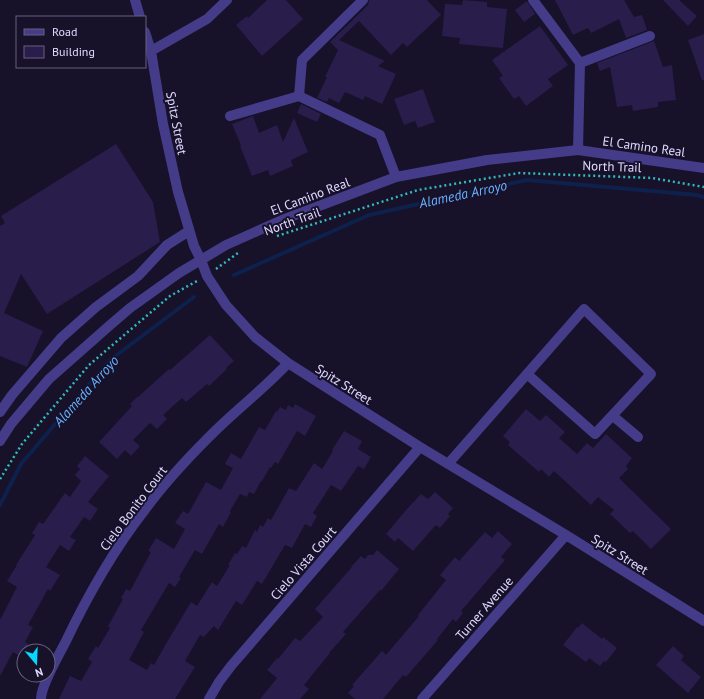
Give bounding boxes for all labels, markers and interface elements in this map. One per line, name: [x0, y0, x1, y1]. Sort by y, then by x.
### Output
legend: [16, 16, 146, 68]
text: Road: [52, 24, 77, 39]
text: Building: [52, 44, 95, 59]
street label: Spitz Street: [162, 90, 191, 157]
street label: El Camino Real: [601, 132, 687, 161]
street label: North Trail: [582, 157, 642, 176]
street label: El Camino Real: [268, 174, 352, 219]
water label: Alameda Arroyo: [416, 176, 509, 212]
street label: North Trail: [261, 203, 323, 240]
water label: Alameda Arroyo: [49, 352, 123, 431]
street label: Spitz Street: [312, 360, 376, 409]
street label: Cielo Bonito Court: [96, 462, 171, 554]
street label: Cielo Vista Court: [267, 523, 340, 604]
street label: Spitz Street: [588, 530, 652, 579]
street label: Turner Avenue: [452, 573, 517, 644]
north arrow: [16, 643, 56, 683]
text: N: [34, 665, 45, 680]

